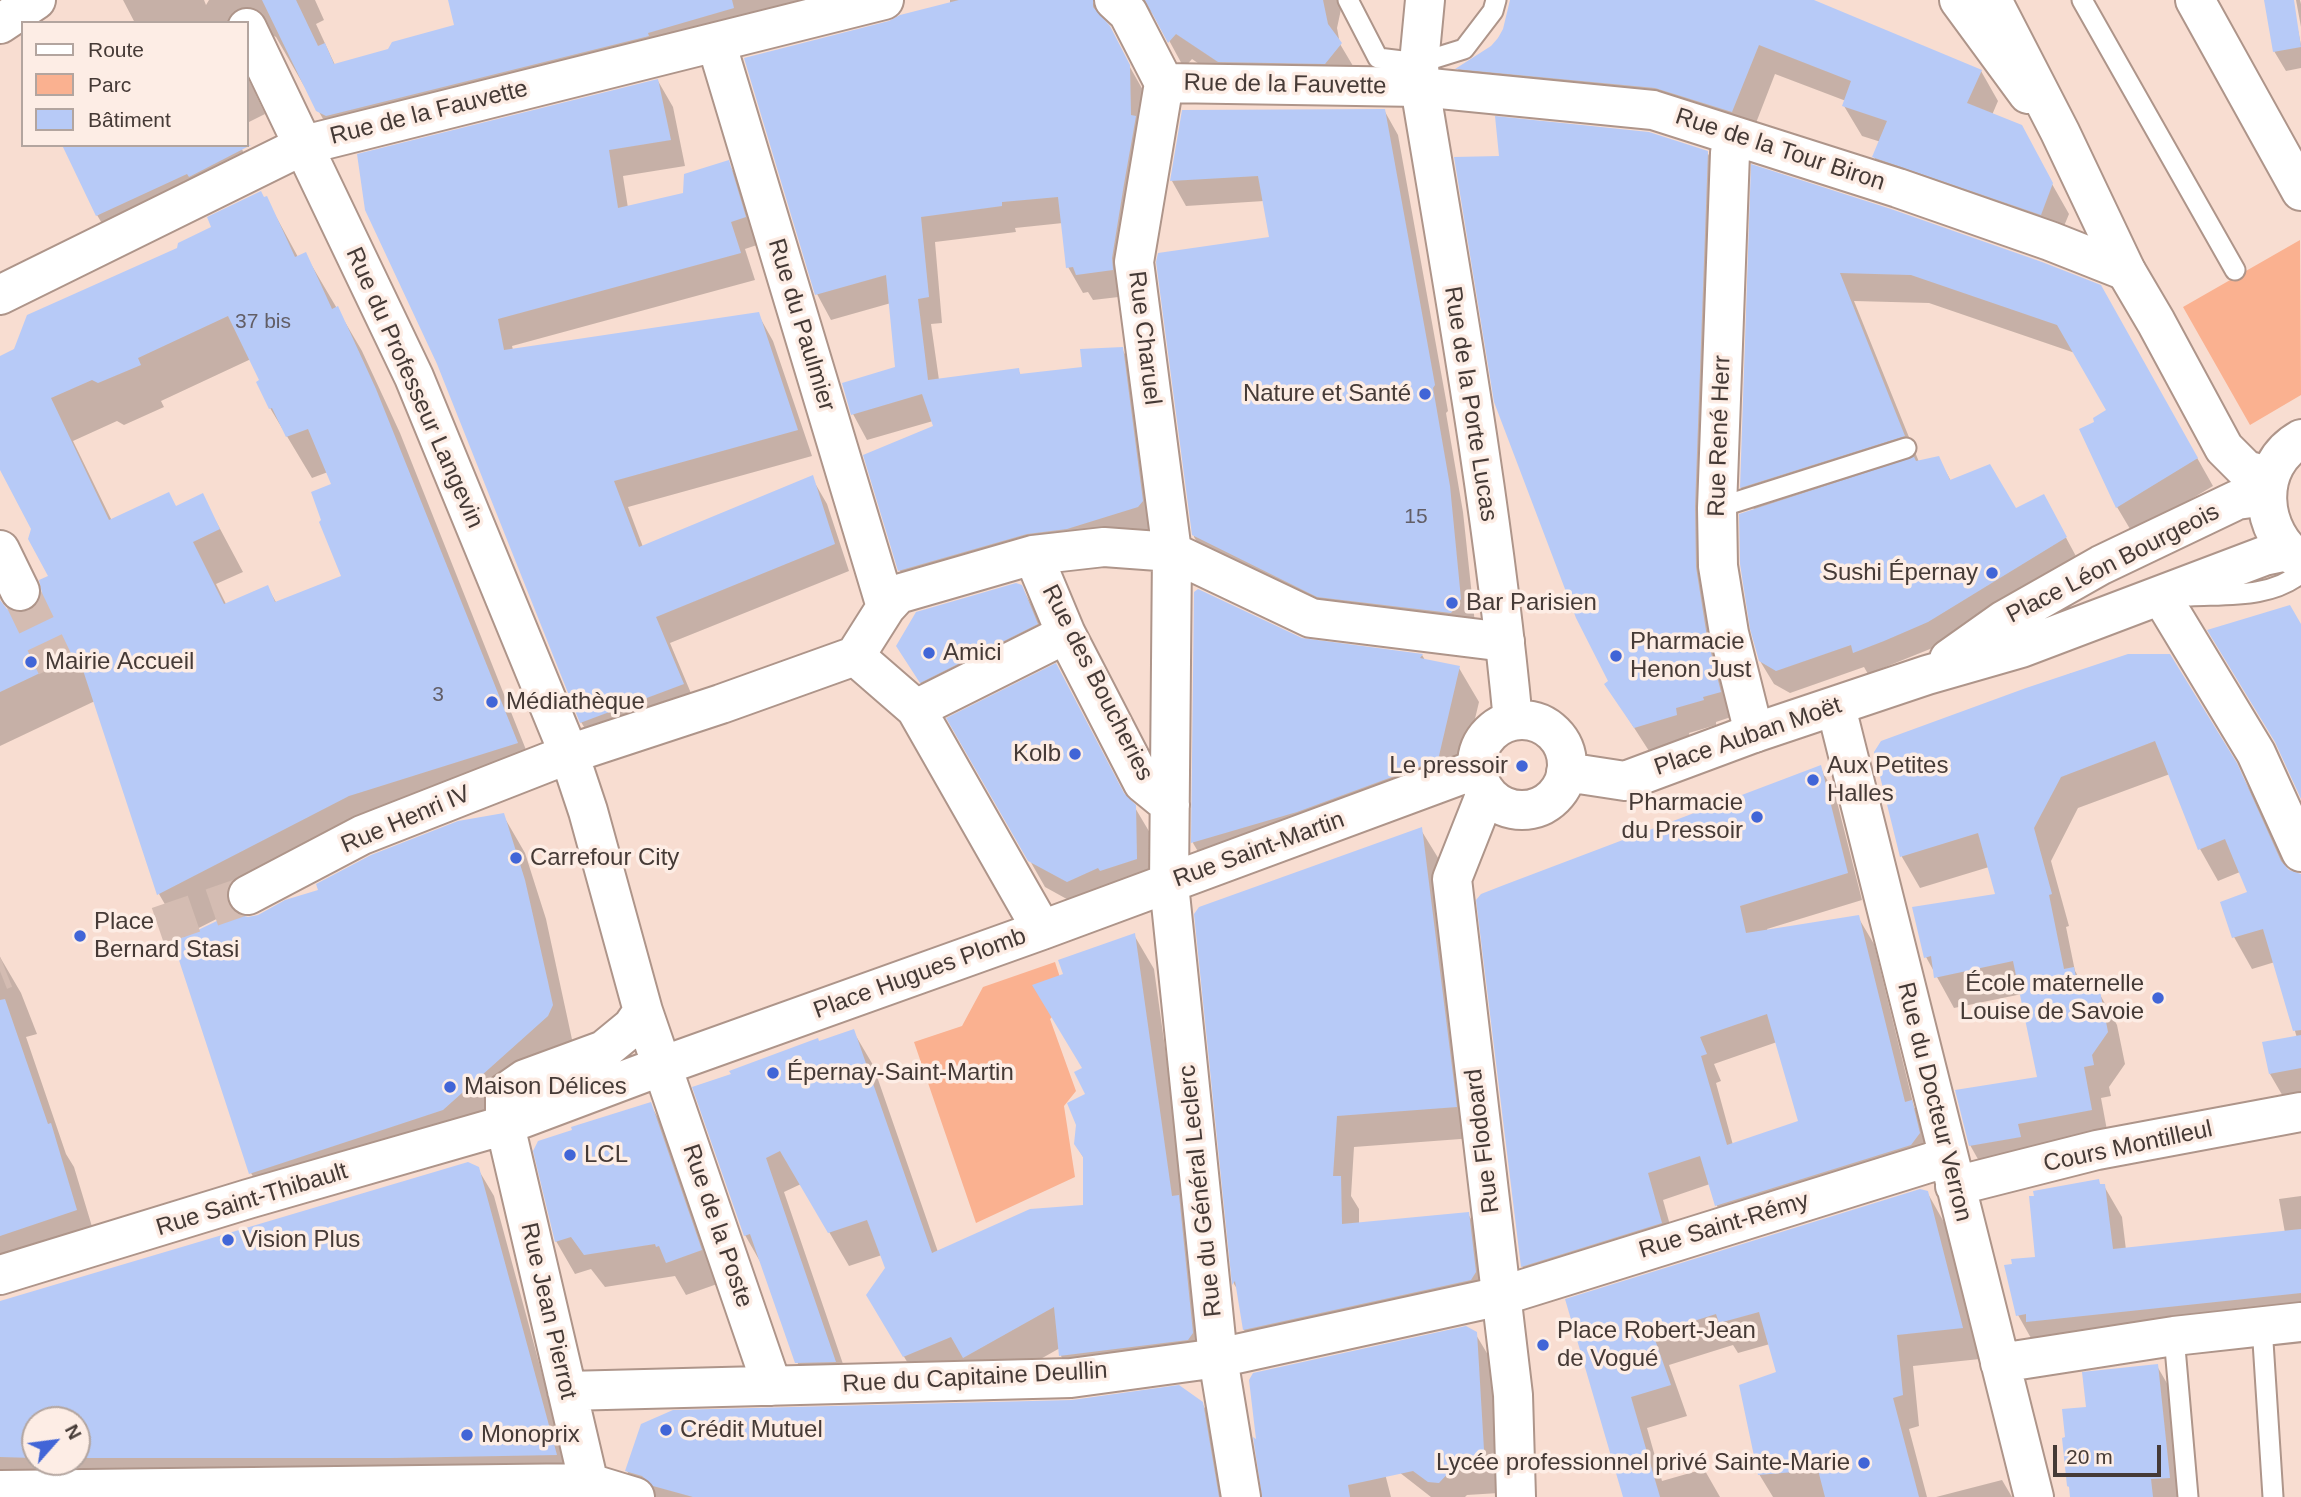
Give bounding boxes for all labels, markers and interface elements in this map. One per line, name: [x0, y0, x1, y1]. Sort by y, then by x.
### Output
legend: [21, 21, 248, 147]
text: Route: [88, 38, 144, 61]
street label: Rue de la Fauvette: [1183, 69, 1387, 101]
text: Parc: [88, 73, 131, 96]
street label: Rue de la Fauvette: [327, 74, 531, 152]
street label: Rue de la Tour Biron: [1672, 103, 1888, 197]
text: Bâtiment: [88, 108, 171, 131]
street label: Rue du Paulmier: [761, 235, 841, 415]
street label: Rue du Professeur Langevin: [339, 243, 489, 533]
street label: Rue Charuel: [1121, 269, 1167, 407]
street label: Rue de la Porte Lucas: [1437, 284, 1503, 524]
house number: 37 bis: [235, 309, 291, 335]
street label: Rue René Herr: [1703, 355, 1737, 517]
place label: Nature et Santé: [1243, 380, 1411, 408]
marker: Nature et Santé: [1417, 386, 1433, 402]
street label: Place Léon Bourgeois: [2002, 498, 2224, 630]
house number: 15: [1404, 504, 1428, 530]
place label: Sushi Épernay: [1822, 559, 1978, 587]
marker: Sushi Épernay: [1984, 565, 2000, 581]
street label: Rue des Boucheries: [1035, 580, 1159, 786]
place label: Bar Parisien: [1466, 589, 1597, 617]
marker: Bar Parisien: [1444, 595, 1460, 611]
place label: Pharmacie Henon Just: [1630, 628, 1751, 684]
place label: Amici: [943, 639, 1002, 667]
marker: Amici: [921, 645, 937, 661]
place label: Mairie Accueil: [45, 648, 194, 676]
marker: Pharmacie Henon Just: [1608, 648, 1624, 664]
marker: Mairie Accueil: [23, 654, 39, 670]
house number: 3: [432, 682, 444, 708]
place label: Médiathèque: [506, 688, 645, 716]
street label: Place Auban Moët: [1651, 691, 1845, 783]
marker: Médiathèque: [484, 694, 500, 710]
place label: Kolb: [1013, 740, 1061, 768]
marker: Kolb: [1067, 746, 1083, 762]
place label: Le pressoir: [1389, 752, 1508, 780]
place label: Aux Petites Halles: [1827, 752, 1948, 808]
marker: Le pressoir: [1514, 758, 1530, 774]
marker: Aux Petites Halles: [1805, 772, 1821, 788]
street label: Rue Henri IV: [337, 780, 475, 860]
place label: Pharmacie du Pressoir: [1622, 789, 1743, 845]
street label: Rue Saint-Martin: [1169, 806, 1349, 894]
marker: Pharmacie du Pressoir: [1749, 809, 1765, 825]
place label: Carrefour City: [530, 844, 679, 872]
marker: Carrefour City: [508, 850, 524, 866]
place label: Place Bernard Stasi: [94, 908, 239, 964]
street label: Place Hugues Plomb: [810, 922, 1030, 1026]
marker: Place Bernard Stasi: [72, 928, 88, 944]
place label: École maternelle Louise de Savoie: [1960, 970, 2144, 1026]
street label: Rue du Docteur Verron: [1890, 979, 1978, 1225]
marker: École maternelle Louise de Savoie: [2150, 990, 2166, 1006]
place label: Épernay-Saint-Martin: [787, 1059, 1014, 1087]
street label: Rue du Général Leclerc: [1173, 1063, 1229, 1319]
marker: Épernay-Saint-Martin: [765, 1065, 781, 1081]
street label: Rue Flodoard: [1460, 1067, 1506, 1215]
place label: Maison Délices: [464, 1073, 627, 1101]
marker: Maison Délices: [442, 1079, 458, 1095]
street label: Cours Montilleul: [2041, 1115, 2215, 1179]
place label: LCL: [584, 1141, 628, 1169]
street label: Rue de la Poste: [676, 1141, 758, 1311]
marker: LCL: [562, 1147, 578, 1163]
street label: Rue Saint-Thibault: [153, 1157, 351, 1243]
street label: Rue Saint-Rémy: [1636, 1186, 1812, 1266]
street label: Rue Jean Pierrot: [514, 1220, 582, 1402]
place label: Vision Plus: [242, 1226, 360, 1254]
marker: Vision Plus: [220, 1232, 236, 1248]
place label: Place Robert-Jean de Vogué: [1557, 1317, 1756, 1373]
marker: Place Robert-Jean de Vogué: [1535, 1337, 1551, 1353]
street label: Rue du Capitaine Deullin: [842, 1357, 1108, 1399]
north arrow: [21, 1406, 91, 1476]
place label: Crédit Mutuel: [680, 1416, 823, 1444]
text: N: [61, 1421, 86, 1443]
place label: Monoprix: [481, 1421, 580, 1449]
marker: Crédit Mutuel: [658, 1422, 674, 1438]
marker: Monoprix: [459, 1427, 475, 1443]
scale bar: [2056, 1430, 2164, 1474]
text: 20 m: [2066, 1445, 2113, 1468]
place label: Lycée professionnel privé Sainte-Marie: [1436, 1449, 1850, 1477]
marker: Lycée professionnel privé Sainte-Marie: [1856, 1455, 1872, 1471]

